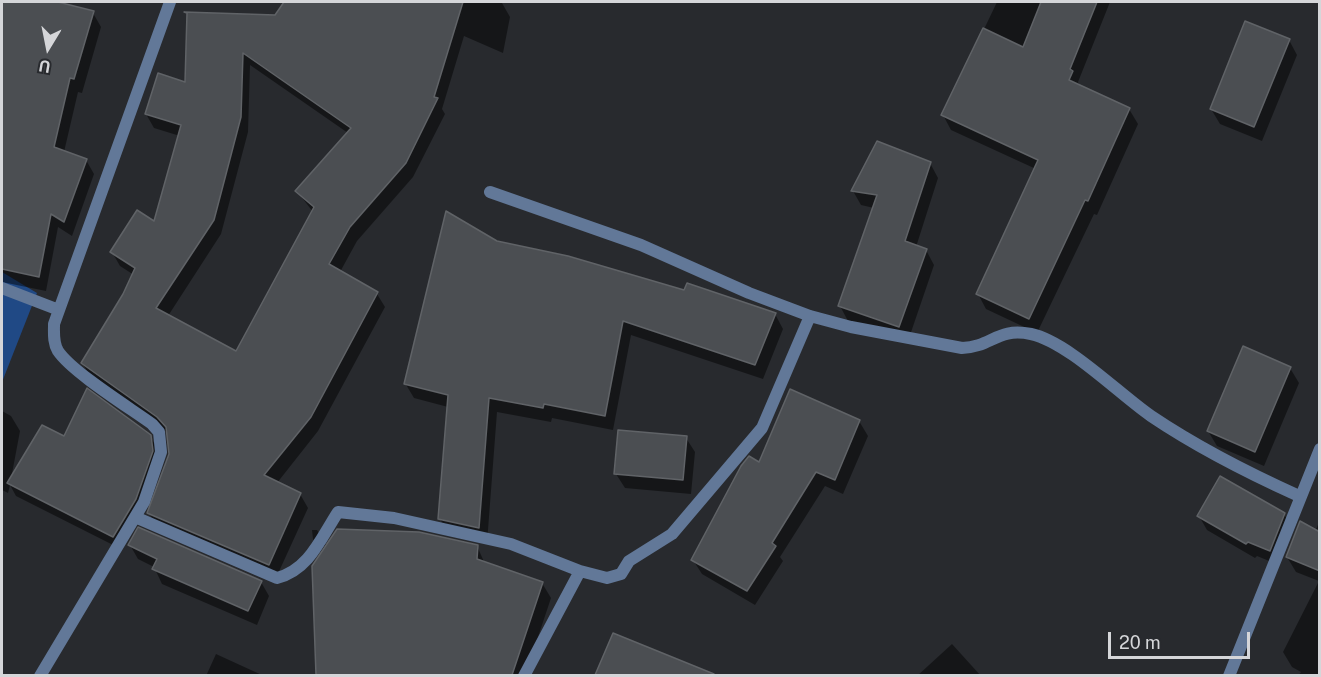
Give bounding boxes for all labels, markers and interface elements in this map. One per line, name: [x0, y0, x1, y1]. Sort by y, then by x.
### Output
north arrow: [18, 18, 78, 78]
text: U: [37, 56, 52, 77]
scale bar: [1111, 620, 1254, 658]
text: 20 m: [1119, 632, 1161, 653]

